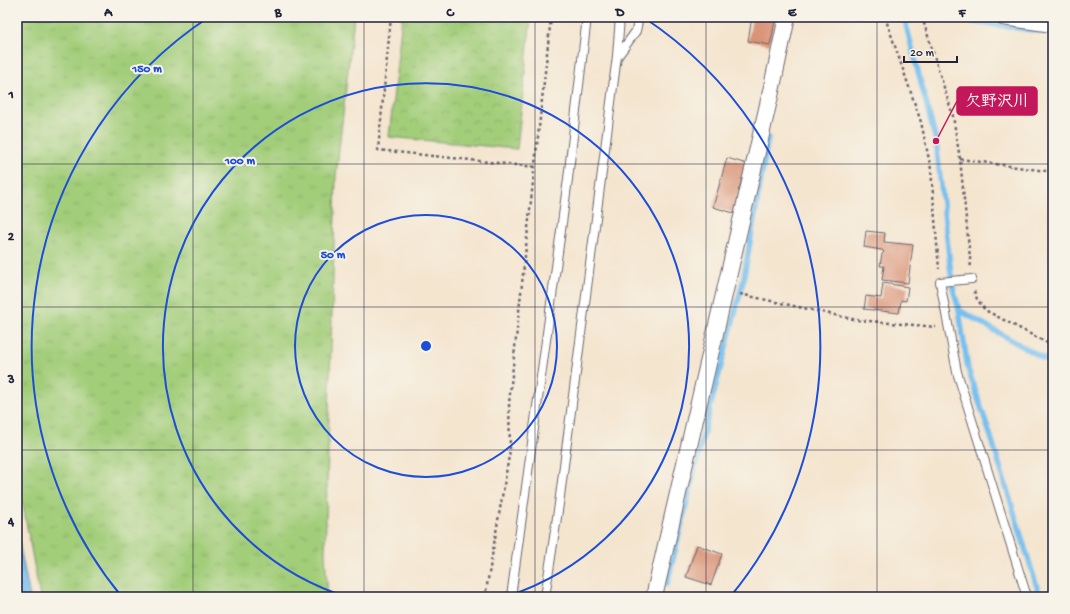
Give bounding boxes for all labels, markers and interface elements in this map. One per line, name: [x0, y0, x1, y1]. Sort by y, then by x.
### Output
text: A: [103, 6, 113, 21]
text: B: [274, 6, 283, 21]
text: C: [445, 6, 455, 21]
text: D: [615, 6, 625, 21]
text: E: [788, 6, 797, 21]
text: F: [958, 6, 967, 21]
scale bar: [904, 38, 957, 64]
text: 20 m: [910, 47, 935, 61]
text: 150 m: [131, 63, 162, 77]
callout: 欠野沢川: [957, 87, 1037, 115]
text: 1: [7, 88, 14, 103]
text: 欠野沢川: [965, 92, 1029, 113]
text: 100 m: [224, 155, 255, 169]
text: 2: [8, 230, 15, 245]
text: 50 m: [321, 249, 346, 263]
centre of rings: [419, 339, 433, 353]
text: 3: [7, 373, 15, 388]
text: 4: [7, 515, 15, 530]

